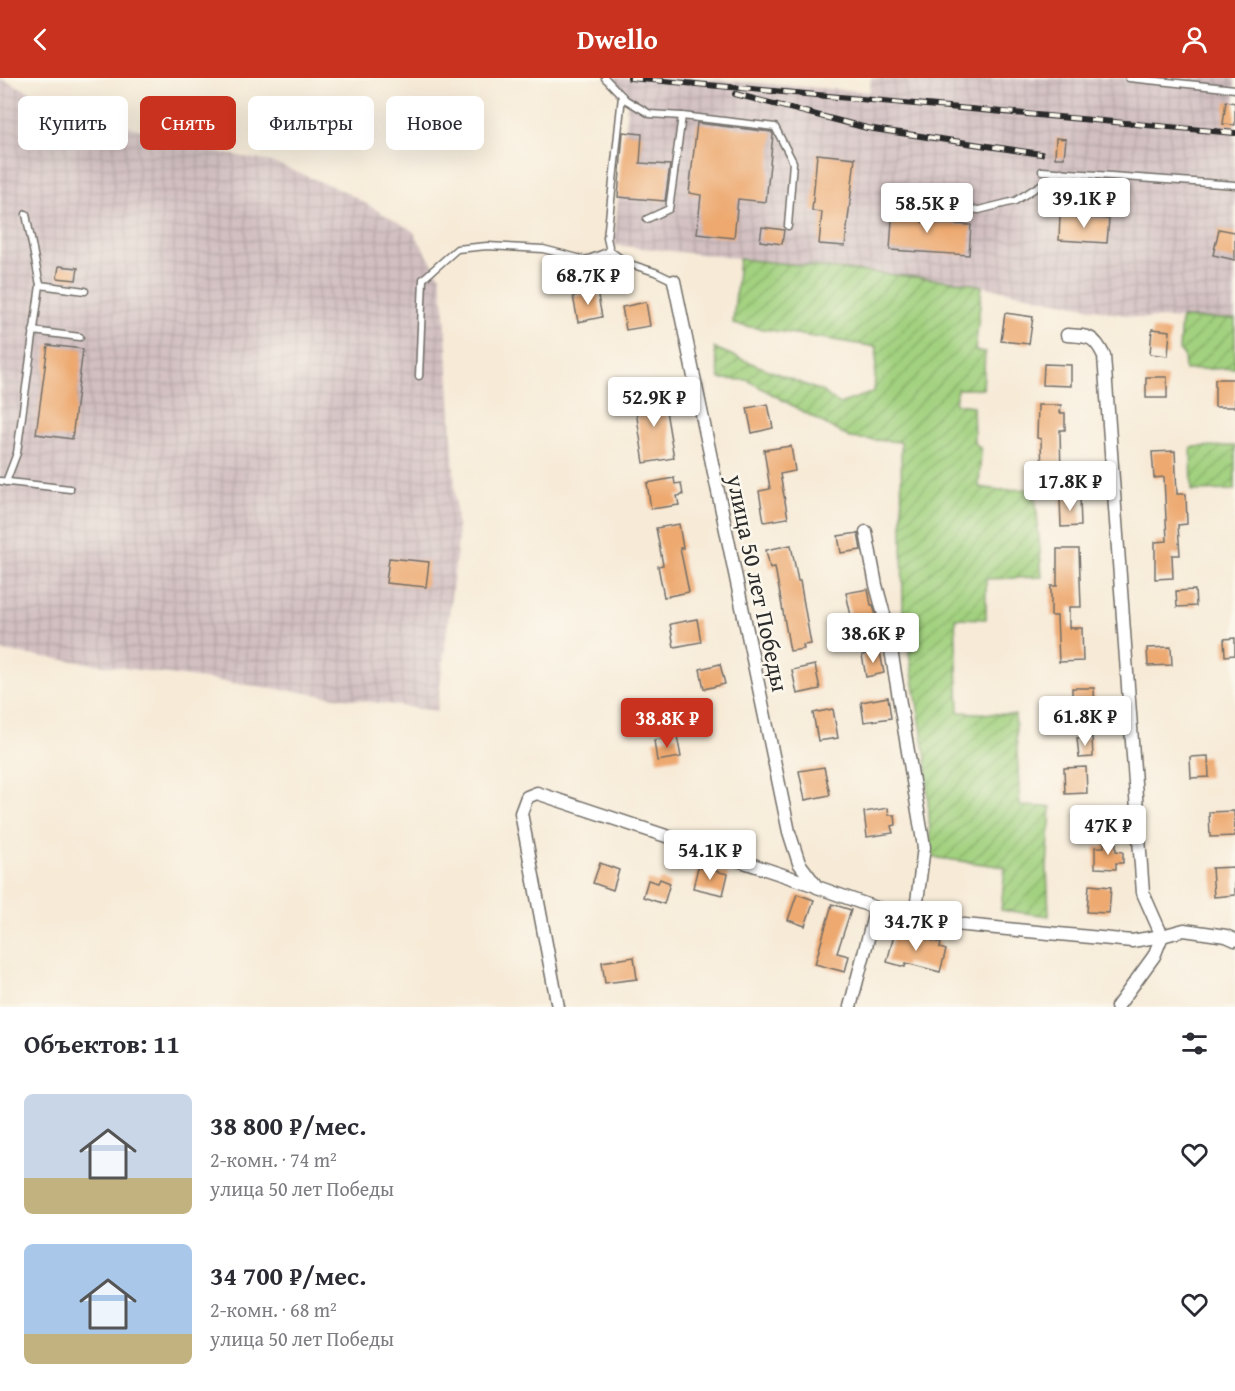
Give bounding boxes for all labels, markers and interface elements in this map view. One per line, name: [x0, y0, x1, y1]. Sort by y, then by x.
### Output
text: Dwello: [577, 19, 658, 59]
icon: back: [24, 23, 57, 56]
icon: person: [1178, 23, 1211, 56]
chip: Купить: [18, 96, 128, 150]
chip: Снять: [140, 96, 236, 150]
chip: Фильтры: [248, 96, 374, 150]
chip: Новое: [386, 96, 484, 150]
pin: 39.1K ₽: [1029, 178, 1139, 229]
pin: 58.5K ₽: [872, 183, 982, 234]
text: 39.1K ₽: [1052, 183, 1116, 212]
text: 58.5K ₽: [895, 188, 959, 217]
pin: 68.7K ₽: [533, 255, 643, 306]
text: 68.7K ₽: [556, 260, 620, 289]
pin: 52.9K ₽: [599, 377, 709, 428]
text: 52.9K ₽: [622, 382, 686, 411]
pin: 17.8K ₽: [1015, 461, 1125, 512]
text: 17.8K ₽: [1038, 466, 1102, 495]
street label: улица 50 лет Победы: [718, 470, 798, 695]
pin: 38.6K ₽: [818, 613, 928, 664]
text: 38.6K ₽: [841, 618, 905, 647]
pin: 61.8K ₽: [1030, 696, 1140, 747]
pin: 38.8K ₽: [612, 698, 722, 749]
text: 61.8K ₽: [1053, 701, 1117, 730]
text: 38.8K ₽: [635, 703, 699, 732]
pin: 47K ₽: [1066, 805, 1150, 856]
text: 47K ₽: [1084, 810, 1132, 839]
pin: 54.1K ₽: [655, 830, 765, 881]
text: 54.1K ₽: [678, 835, 742, 864]
pin: 34.7K ₽: [861, 901, 971, 952]
text: 34.7K ₽: [884, 906, 948, 935]
text: Объектов: 11: [24, 1024, 180, 1063]
icon: filters: [1178, 1027, 1211, 1060]
text: 38 800 ₽/мес.: [210, 1106, 366, 1145]
icon: home: [72, 1118, 144, 1190]
icon: heart: [1178, 1138, 1211, 1171]
text: 2-комн. · 74 m²: [210, 1145, 337, 1174]
text: улица 50 лет Победы: [210, 1174, 394, 1203]
text: 34 700 ₽/мес.: [210, 1256, 366, 1295]
icon: home: [72, 1268, 144, 1340]
icon: heart: [1178, 1288, 1211, 1321]
text: 2-комн. · 68 m²: [210, 1295, 337, 1324]
text: улица 50 лет Победы: [210, 1324, 394, 1353]

